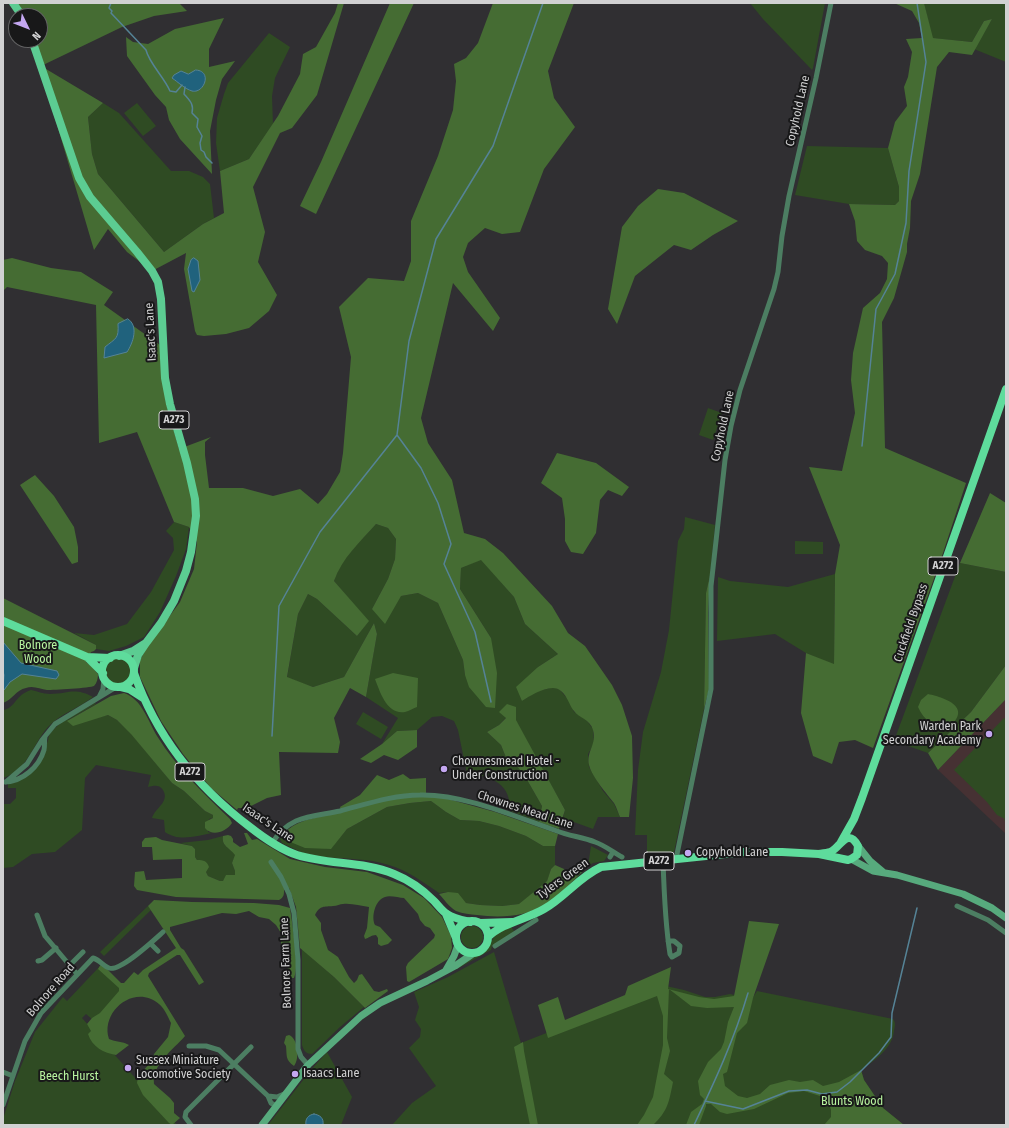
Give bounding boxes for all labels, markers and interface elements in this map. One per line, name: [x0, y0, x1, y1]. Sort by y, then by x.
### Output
north arrow: [8, 8, 48, 48]
text: N: [29, 29, 43, 43]
street label: Copyhold Lane: [783, 74, 813, 148]
street label: Isaac's Lane: [142, 302, 160, 362]
street label: Copyhold Lane: [708, 389, 738, 463]
road number: A273: [159, 411, 189, 429]
road number: A272: [928, 557, 958, 575]
street label: Cuckfield Bypass: [891, 582, 931, 664]
park label: Bolnore Wood: [19, 639, 57, 667]
place label: Warden Park Secondary Academy: [883, 720, 981, 748]
marker: Warden Park Secondary Academy: [984, 729, 994, 739]
place label: Chownesmead Hotel - Under Construction: [452, 755, 560, 783]
road number: A272: [175, 763, 205, 781]
marker: Chownesmead Hotel - Under Construction: [439, 764, 449, 774]
street label: Chownes Mead Lane: [475, 788, 575, 832]
street label: Isaac's Lane: [240, 801, 296, 845]
place label: Copyhold Lane: [696, 846, 768, 860]
marker: Copyhold Lane: [683, 848, 693, 858]
road number: A272: [644, 852, 674, 870]
street label: Tylers Green: [534, 855, 592, 903]
street label: Bolnore Farm Lane: [277, 917, 295, 1009]
street label: Bolnore Road: [24, 960, 78, 1020]
place label: Sussex Miniature Locomotive Society: [136, 1054, 231, 1082]
marker: Sussex Miniature Locomotive Society: [123, 1063, 133, 1073]
place label: Isaacs Lane: [303, 1067, 359, 1081]
marker: Isaacs Lane: [290, 1069, 300, 1079]
park label: Beech Hurst: [39, 1070, 99, 1084]
park label: Blunts Wood: [821, 1095, 883, 1109]

